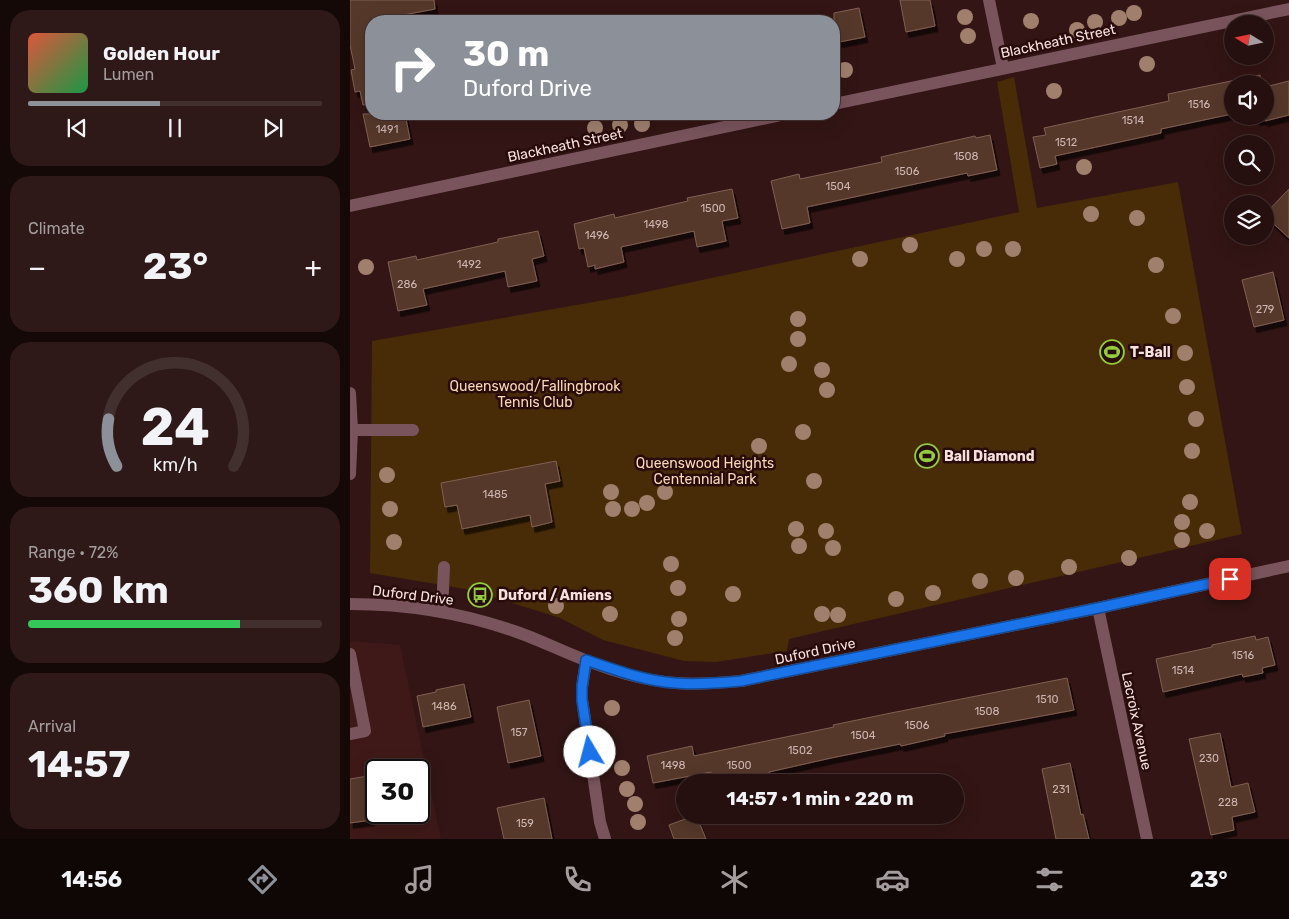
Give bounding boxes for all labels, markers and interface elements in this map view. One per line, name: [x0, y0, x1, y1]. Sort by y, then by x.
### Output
north arrow: [1224, 15, 1274, 65]
map controls: [1224, 15, 1274, 245]
street label: Blackheath Street: [999, 21, 1118, 62]
text: 30 m: [463, 33, 549, 75]
icon: right: [380, 35, 445, 100]
text: Golden Hour: [103, 42, 220, 65]
text: Lumen: [103, 65, 154, 84]
text: Duford Drive: [463, 75, 592, 102]
button: sound: [1224, 75, 1274, 125]
house number: 1516: [1188, 98, 1211, 111]
icon: previous: [63, 114, 91, 142]
icon: pause: [161, 114, 189, 142]
icon: next: [259, 114, 287, 142]
house number: 1514: [1122, 114, 1144, 127]
house number: 1491: [376, 123, 398, 136]
street label: Blackheath Street: [506, 125, 625, 166]
button: search: [1224, 135, 1274, 185]
house number: 1512: [1055, 136, 1077, 149]
house number: 1508: [953, 150, 979, 163]
house number: 1506: [895, 165, 920, 178]
house number: 1504: [825, 180, 851, 193]
button: layers: [1224, 195, 1274, 245]
house number: 1500: [700, 202, 726, 215]
house number: 1498: [644, 218, 668, 231]
text: Climate: [28, 219, 85, 238]
house number: 1496: [585, 229, 610, 242]
text: 23°: [143, 243, 208, 289]
text: −: [28, 251, 46, 284]
text: +: [305, 251, 322, 284]
house number: 1492: [457, 258, 481, 271]
house number: 286: [397, 278, 417, 291]
house number: 279: [1256, 303, 1274, 316]
sports icon: T-Ball: [1099, 339, 1125, 365]
place label: T-Ball: [1130, 344, 1171, 361]
park label: Queenswood/Fallingbrook Tennis Club: [449, 378, 621, 411]
text: 24: [140, 396, 210, 458]
sports icon: Ball Diamond: [914, 443, 940, 469]
place label: Ball Diamond: [944, 448, 1035, 465]
text: km/h: [153, 454, 197, 475]
park label: Queenswood Heights Centennial Park: [636, 455, 774, 488]
house number: 1485: [482, 488, 508, 501]
text: Range · 72%: [28, 543, 118, 562]
pin: [1209, 558, 1251, 600]
icon: arrive: [1216, 565, 1244, 593]
text: 360 km: [28, 567, 169, 613]
street label: Duford Drive: [371, 582, 455, 609]
bus stop icon: Duford / Amiens: [467, 582, 493, 608]
place label: Duford / Amiens: [498, 587, 612, 604]
street label: Duford Drive: [773, 635, 857, 668]
house number: 1516: [1232, 649, 1255, 662]
house number: 1514: [1172, 664, 1194, 677]
street label: Lacroix Avenue: [1118, 671, 1155, 772]
house number: 1510: [1036, 693, 1058, 706]
house number: 1486: [431, 700, 457, 713]
house number: 1508: [974, 705, 1000, 718]
text: Arrival: [28, 717, 76, 736]
house number: 1506: [905, 719, 930, 732]
position arrow: [563, 725, 615, 777]
house number: 157: [511, 726, 528, 739]
house number: 1504: [850, 729, 876, 742]
text: 14:57: [28, 741, 130, 787]
house number: 1502: [788, 744, 812, 757]
house number: 230: [1199, 752, 1219, 765]
speed limit sign: 30: [365, 759, 430, 824]
house number: 1498: [661, 759, 685, 772]
house number: 1500: [726, 759, 752, 772]
house number: 231: [1052, 783, 1070, 796]
text: 14:57 · 1 min · 220 m: [726, 787, 914, 810]
house number: 228: [1218, 796, 1238, 809]
house number: 159: [516, 817, 534, 830]
icon: directions: [245, 862, 280, 897]
icon: music: [402, 862, 437, 897]
icon: phone: [560, 862, 595, 897]
icon: climate: [717, 862, 752, 897]
icon: car: [875, 862, 910, 897]
icon: filters: [1032, 862, 1067, 897]
text: 14:56: [61, 866, 122, 893]
text: 23°: [1190, 866, 1228, 893]

